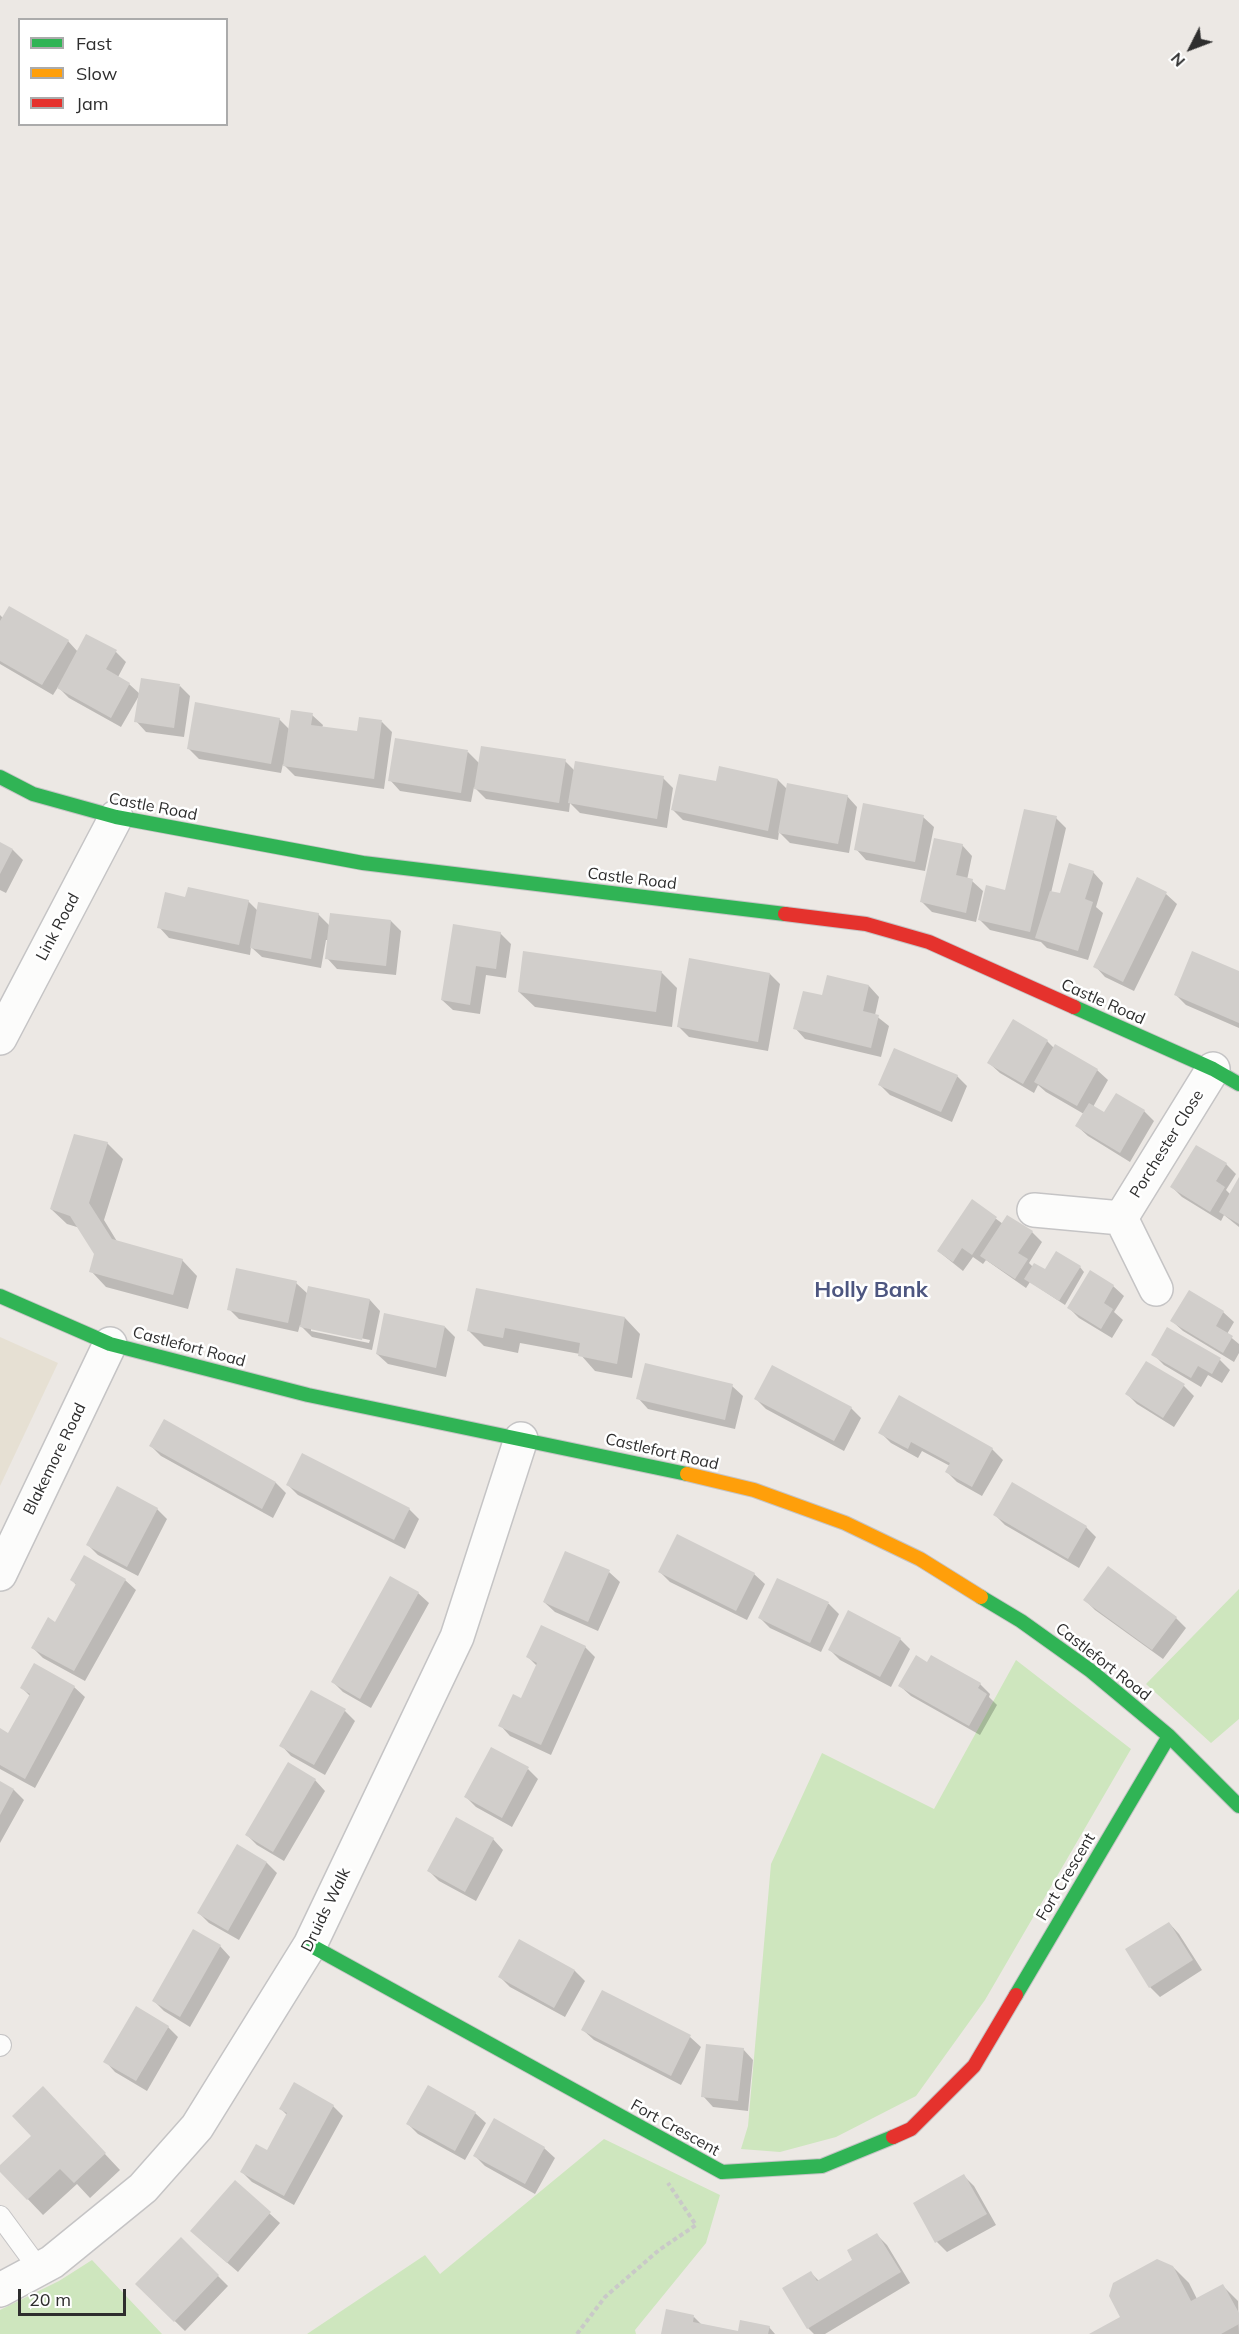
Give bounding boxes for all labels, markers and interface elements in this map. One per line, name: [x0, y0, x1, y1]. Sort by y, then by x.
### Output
legend: [18, 18, 228, 126]
north arrow: [1161, 18, 1221, 78]
text: Fast: [76, 32, 112, 55]
text: N: [1166, 49, 1189, 71]
text: Slow: [76, 62, 117, 85]
text: Jam: [76, 92, 109, 115]
street label: Castle Road: [107, 789, 199, 825]
street label: Castle Road: [586, 864, 678, 894]
street label: Link Road: [32, 890, 84, 964]
street label: Castle Road: [1058, 975, 1148, 1029]
street label: Porchester Close: [1126, 1087, 1208, 1201]
district label: Holly Bank: [814, 1277, 928, 1303]
street label: Castlefort Road: [131, 1323, 247, 1371]
street label: Blakemore Road: [20, 1400, 90, 1518]
street label: Castlefort Road: [603, 1430, 721, 1474]
street label: Castlefort Road: [1051, 1619, 1155, 1705]
street label: Fort Crescent: [1032, 1830, 1100, 1924]
street label: Druids Walk: [297, 1865, 355, 1955]
street label: Fort Crescent: [627, 2096, 723, 2160]
scale bar: [21, 2277, 129, 2315]
text: 20 m: [29, 2288, 71, 2311]

